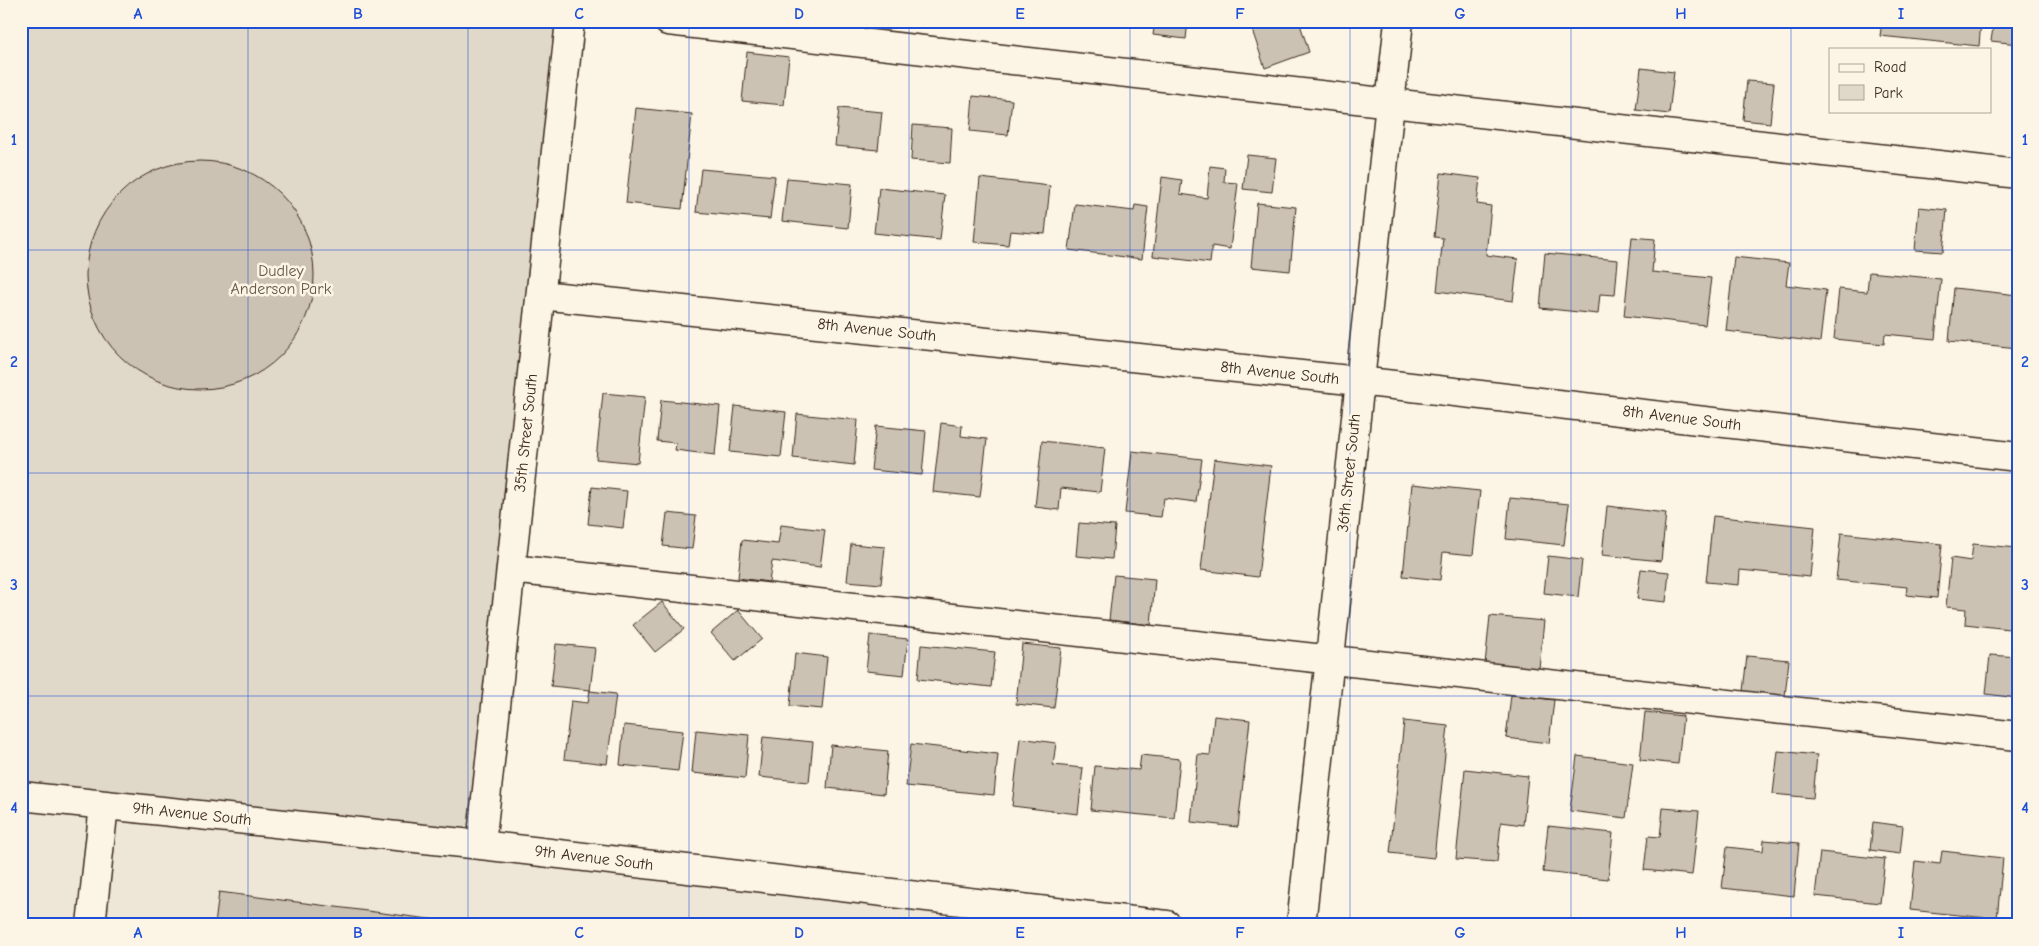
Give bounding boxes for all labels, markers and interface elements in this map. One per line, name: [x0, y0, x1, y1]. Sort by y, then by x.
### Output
text: A: [134, 5, 143, 23]
text: B: [353, 5, 363, 23]
text: C: [574, 5, 584, 23]
text: D: [794, 5, 804, 23]
text: E: [1015, 5, 1025, 23]
text: F: [1235, 5, 1245, 23]
text: G: [1454, 5, 1466, 23]
text: H: [1675, 5, 1687, 23]
text: I: [1898, 5, 1904, 23]
legend: [1829, 48, 1992, 112]
text: Road: [1874, 58, 1906, 76]
text: Park: [1874, 84, 1903, 102]
text: 1: [11, 131, 17, 149]
text: 1: [2022, 131, 2028, 149]
park label: Dudley Anderson Park: [231, 262, 332, 298]
street label: 8th Avenue South: [817, 315, 937, 345]
text: 2: [10, 353, 18, 371]
text: 2: [2021, 353, 2029, 371]
street label: 8th Avenue South: [1220, 358, 1340, 388]
street label: 35th Street South: [511, 373, 541, 493]
street label: 8th Avenue South: [1622, 402, 1742, 434]
street label: 36th Street South: [1334, 413, 1364, 533]
text: 3: [10, 576, 18, 594]
text: 3: [2021, 576, 2029, 594]
text: 4: [10, 799, 18, 817]
street label: 9th Avenue South: [132, 799, 252, 829]
text: 4: [2021, 799, 2029, 817]
street label: 9th Avenue South: [534, 842, 654, 874]
text: A: [134, 924, 143, 942]
text: B: [353, 924, 363, 942]
text: C: [574, 924, 584, 942]
text: D: [794, 924, 804, 942]
text: E: [1015, 924, 1025, 942]
text: F: [1235, 924, 1245, 942]
text: G: [1454, 924, 1466, 942]
text: H: [1675, 924, 1687, 942]
text: I: [1898, 924, 1904, 942]

